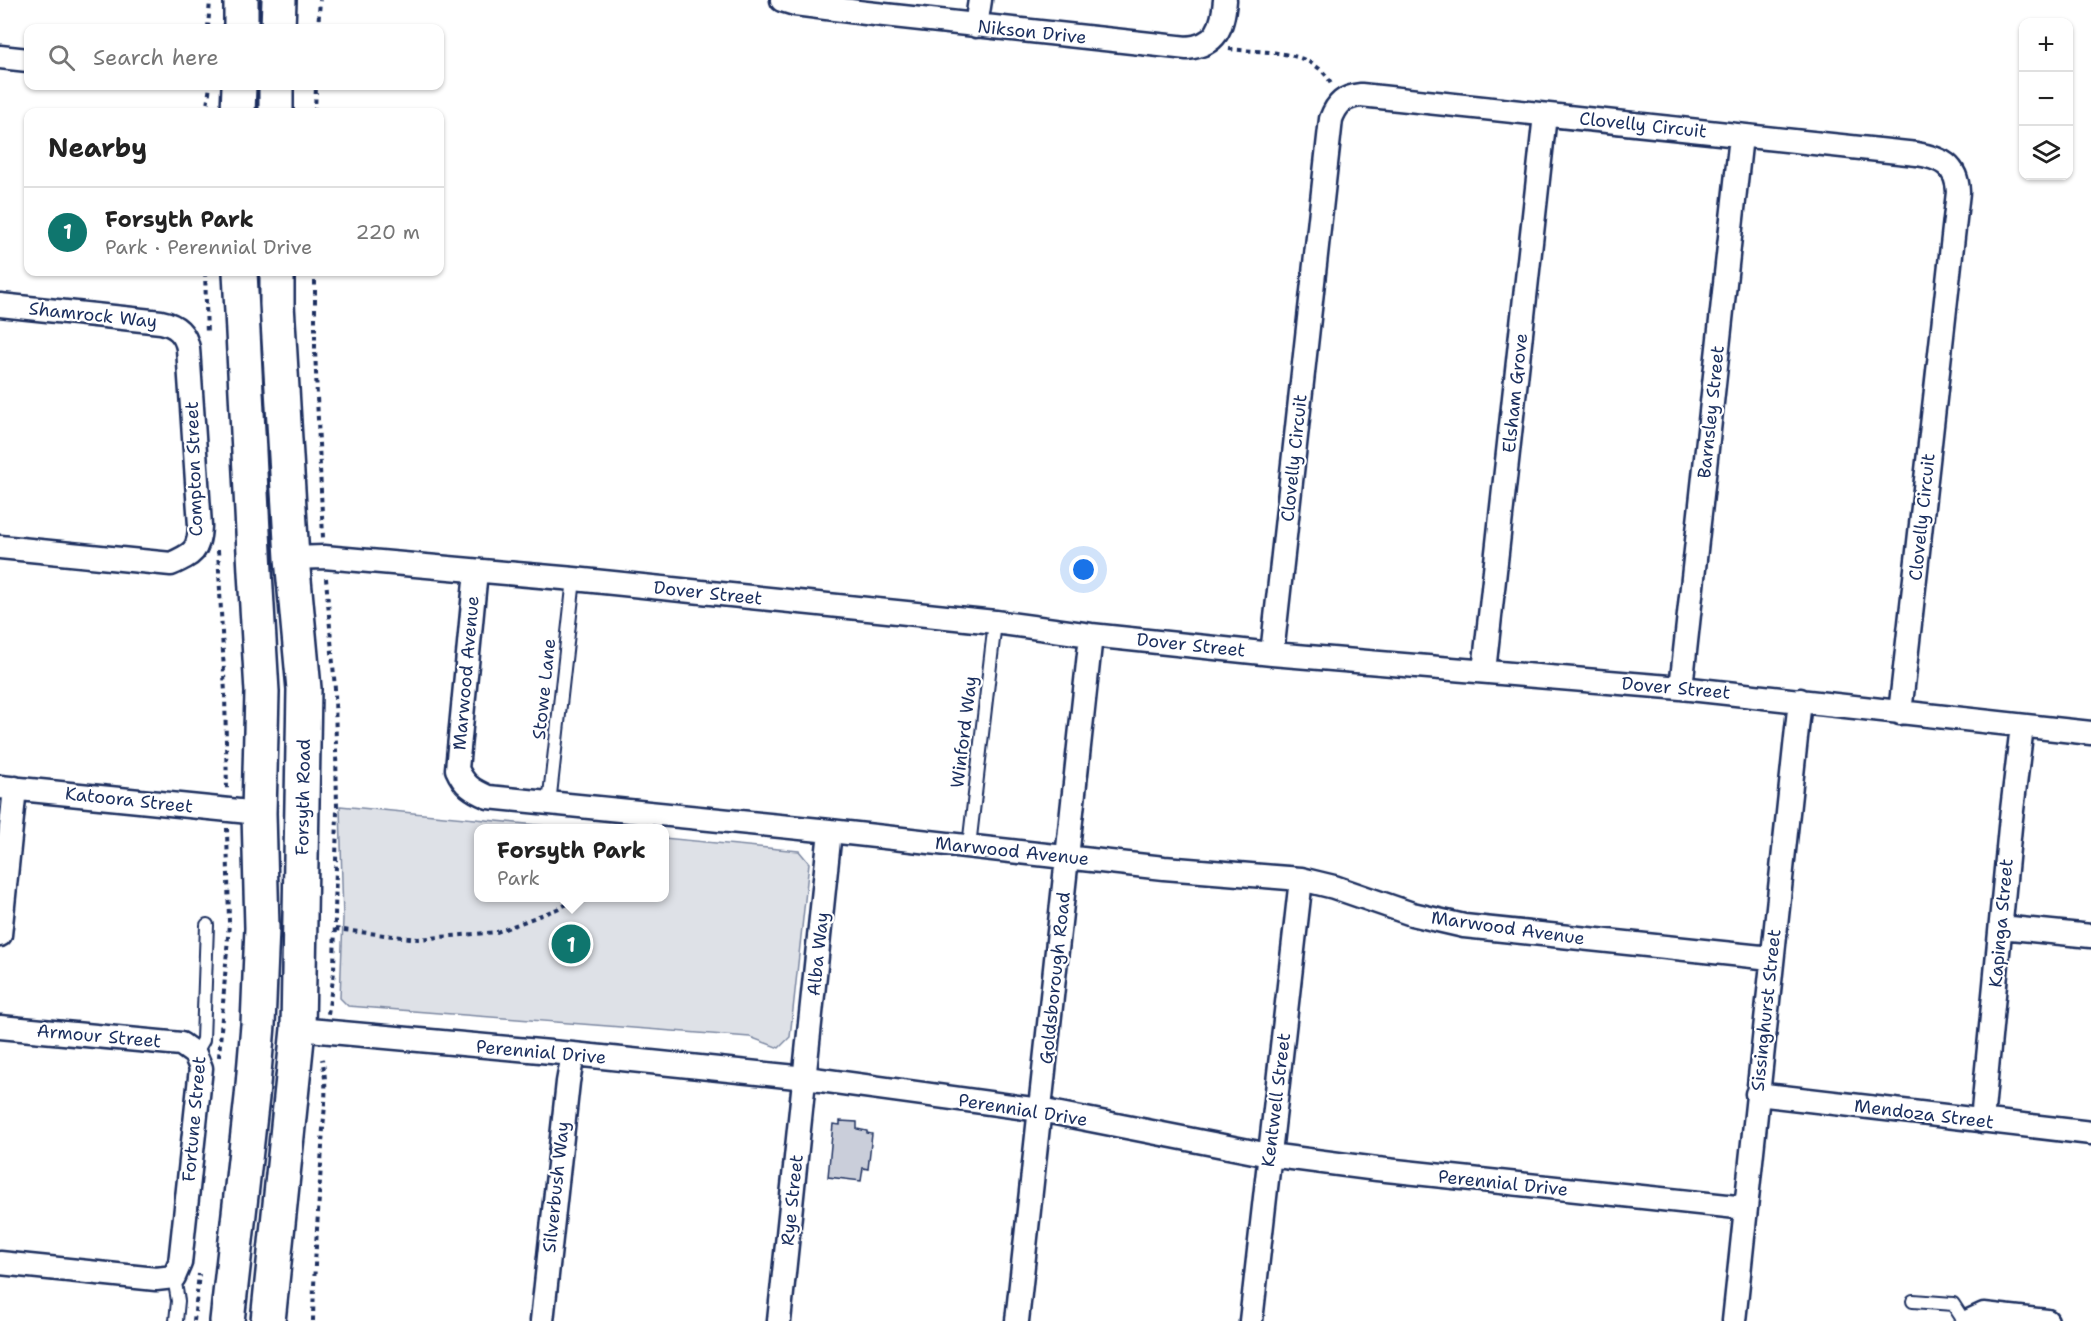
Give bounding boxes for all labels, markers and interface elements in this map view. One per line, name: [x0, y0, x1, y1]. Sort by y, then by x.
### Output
street label: Nikson Drive: [976, 14, 1088, 50]
map controls: [2019, 18, 2073, 180]
button: +: [2019, 18, 2073, 72]
search box: [24, 24, 444, 90]
icon: search: [45, 41, 78, 74]
text: Search here: [93, 43, 219, 72]
button: −: [2019, 72, 2073, 126]
street label: Clovelly Circuit: [1578, 106, 1708, 144]
button: layers: [2019, 126, 2073, 180]
text: Nearby: [48, 130, 147, 165]
text: Forsyth Park: [105, 205, 254, 234]
text: 1: [63, 219, 72, 245]
text: 220 m: [356, 219, 420, 245]
text: Park · Perennial Drive: [105, 234, 312, 260]
street label: Shamrock Way: [28, 296, 158, 334]
street label: Elsham Grove: [1497, 332, 1533, 454]
street label: Barnsley Street: [1692, 344, 1730, 480]
street label: Clovelly Circuit: [1275, 393, 1313, 523]
street label: Compton Street: [180, 401, 208, 537]
street label: Clovelly Circuit: [1903, 452, 1941, 582]
your location: [1069, 555, 1098, 584]
street label: Dover Street: [652, 575, 764, 611]
street label: Marwood Avenue: [447, 595, 485, 751]
street label: Dover Street: [1135, 627, 1247, 663]
street label: Stowe Lane: [527, 637, 561, 741]
street label: Dover Street: [1621, 671, 1732, 705]
street label: Winford Way: [945, 675, 983, 789]
street label: Forsyth Road: [290, 738, 316, 856]
street label: Katoora Street: [64, 781, 194, 819]
popup: [474, 824, 669, 902]
street label: Marwood Avenue: [934, 831, 1090, 871]
text: Forsyth Park: [497, 836, 646, 865]
street label: Kapinga Street: [1983, 857, 2019, 988]
text: Park: [497, 865, 540, 891]
street label: Goldsborough Road: [1034, 891, 1076, 1065]
street label: Marwood Avenue: [1430, 905, 1586, 951]
street label: Alba Way: [802, 911, 834, 997]
pin: 1: [552, 922, 590, 966]
street label: Sissinghurst Street: [1746, 928, 1786, 1092]
street label: Armour Street: [36, 1019, 162, 1053]
street label: Kentwell Street: [1256, 1031, 1296, 1168]
street label: Perennial Drive: [475, 1034, 607, 1070]
street label: Fortune Street: [177, 1055, 211, 1183]
street label: Perennial Drive: [957, 1088, 1089, 1132]
street label: Mendoza Street: [1853, 1094, 1995, 1134]
street label: Silverbush Way: [537, 1120, 575, 1254]
street label: Rye Street: [775, 1153, 809, 1247]
street label: Perennial Drive: [1437, 1164, 1569, 1202]

